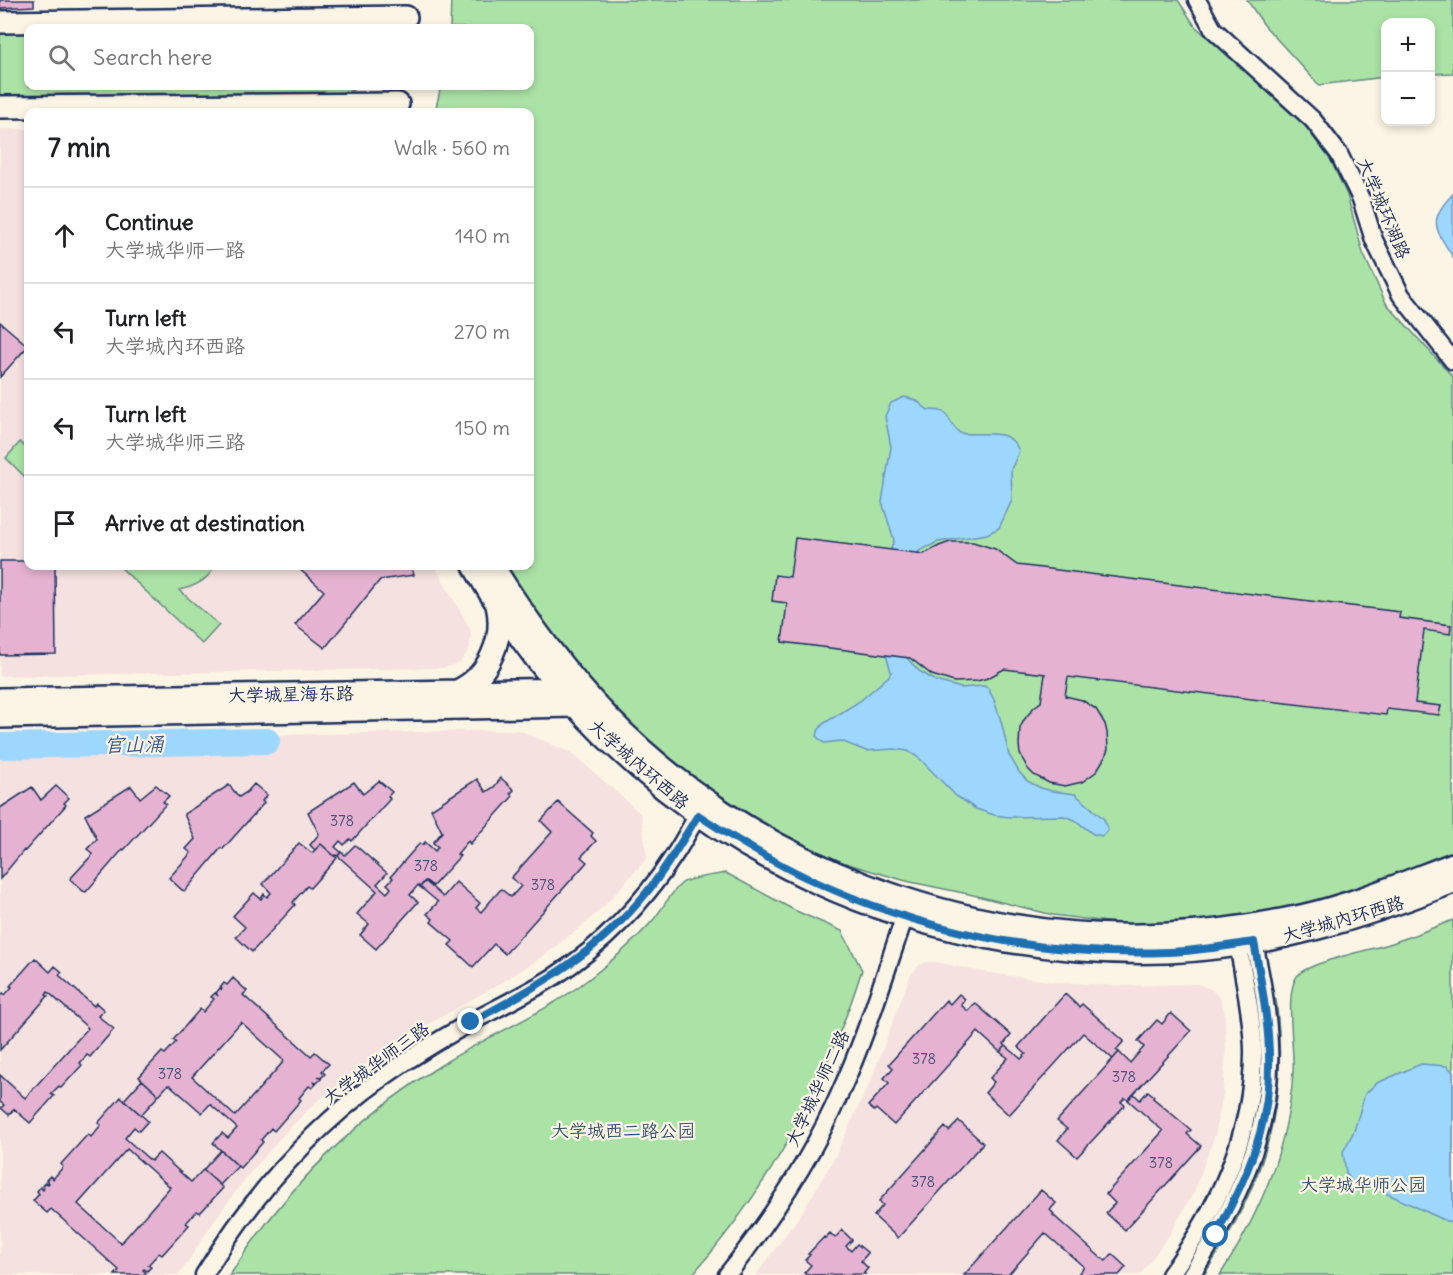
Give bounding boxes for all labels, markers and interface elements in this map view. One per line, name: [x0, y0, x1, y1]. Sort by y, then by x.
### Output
map controls: [1381, 18, 1435, 126]
button: +: [1381, 18, 1435, 72]
search box: [24, 24, 534, 90]
icon: search: [45, 41, 78, 74]
text: Search here: [93, 43, 212, 71]
button: −: [1381, 72, 1435, 126]
text: 7 min: [48, 131, 111, 164]
text: Walk · 560 m: [394, 135, 510, 160]
street label: 大学城环湖路: [1352, 154, 1416, 262]
text: Continue: [105, 208, 194, 236]
icon: ahead: [48, 219, 81, 252]
text: 140 m: [455, 223, 510, 248]
text: 大学城华师一路: [105, 237, 245, 262]
text: Turn left: [105, 304, 186, 332]
icon: left: [48, 315, 81, 348]
text: 270 m: [454, 319, 510, 344]
text: 大学城内环西路: [105, 333, 245, 358]
text: Turn left: [105, 400, 186, 428]
icon: left: [48, 411, 81, 444]
text: 150 m: [455, 415, 510, 440]
text: 大学城华师三路: [105, 429, 245, 454]
icon: arrive: [48, 507, 81, 540]
text: Arrive at destination: [105, 509, 305, 537]
street label: 大学城星海东路: [228, 681, 354, 707]
street label: 大学城内环西路: [584, 714, 694, 814]
water label: 官山涌: [104, 731, 165, 757]
house number: 378: [330, 811, 354, 830]
house number: 378: [414, 856, 438, 875]
house number: 378: [531, 875, 555, 894]
street label: 大学城内环西路: [1279, 891, 1407, 947]
route end: [457, 1008, 483, 1034]
street label: 大学城华师三路: [318, 1017, 434, 1109]
street label: 大学城华师二路: [780, 1026, 854, 1150]
house number: 378: [912, 1049, 936, 1068]
house number: 378: [158, 1064, 182, 1083]
house number: 378: [1112, 1067, 1136, 1086]
park label: 大学城西二路公园: [551, 1119, 695, 1142]
house number: 378: [1149, 1153, 1173, 1172]
house number: 378: [911, 1172, 935, 1191]
park label: 大学城华师公园: [1300, 1173, 1426, 1196]
route start: [1202, 1221, 1228, 1247]

